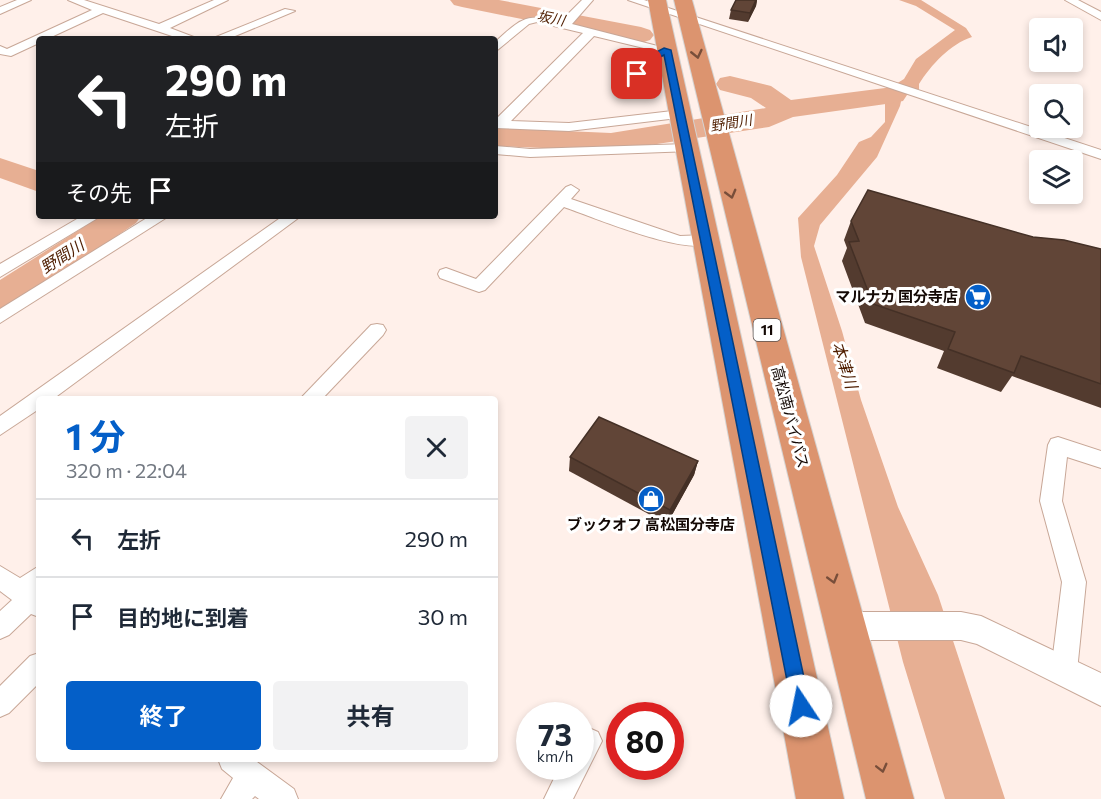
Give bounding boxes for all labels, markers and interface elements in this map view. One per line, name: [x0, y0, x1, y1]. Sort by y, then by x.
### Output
water label: 坂川: [536, 6, 568, 29]
map controls: [1029, 18, 1083, 204]
button: sound: [1029, 18, 1083, 72]
pin: [611, 48, 662, 99]
one-way arrow: [690, 49, 703, 59]
text: 290 m: [165, 53, 287, 105]
icon: arrive: [620, 57, 653, 90]
icon: left: [66, 60, 144, 138]
button: search: [1029, 84, 1083, 138]
text: 左折: [165, 109, 219, 142]
water label: 野間川: [709, 111, 755, 134]
button: layers: [1029, 150, 1083, 204]
icon: arrive: [144, 174, 177, 207]
text: その先: [66, 179, 132, 206]
one-way arrow: [724, 189, 737, 199]
water label: 野間川: [36, 233, 89, 277]
supermarket icon: マルナカ 国分寺店: [963, 282, 993, 312]
place label: マルナカ 国分寺店: [835, 287, 958, 305]
road number: 11: [754, 319, 780, 341]
water label: 本津川: [829, 339, 863, 393]
street label: 高松南バイパス: [769, 364, 813, 470]
text: 1 分: [66, 413, 125, 457]
button: close: [405, 416, 468, 479]
text: 320 m · 22:04: [66, 458, 187, 482]
shop icon: ブックオフ 高松国分寺店: [636, 484, 666, 514]
place label: ブックオフ 高松国分寺店: [567, 515, 735, 533]
icon: left: [66, 522, 99, 555]
text: 290 m: [405, 525, 468, 552]
text: 左折: [117, 526, 161, 553]
one-way arrow: [826, 573, 838, 584]
icon: arrive: [66, 600, 99, 633]
text: 30 m: [418, 603, 468, 630]
text: 目的地に到着: [117, 604, 249, 631]
position arrow: [769, 674, 833, 738]
button: 終了: [66, 681, 261, 750]
button: 共有: [273, 681, 468, 750]
speed limit sign: 80: [606, 702, 684, 780]
text: 73: [538, 715, 572, 752]
text: km/h: [537, 747, 573, 765]
one-way arrow: [875, 762, 888, 772]

